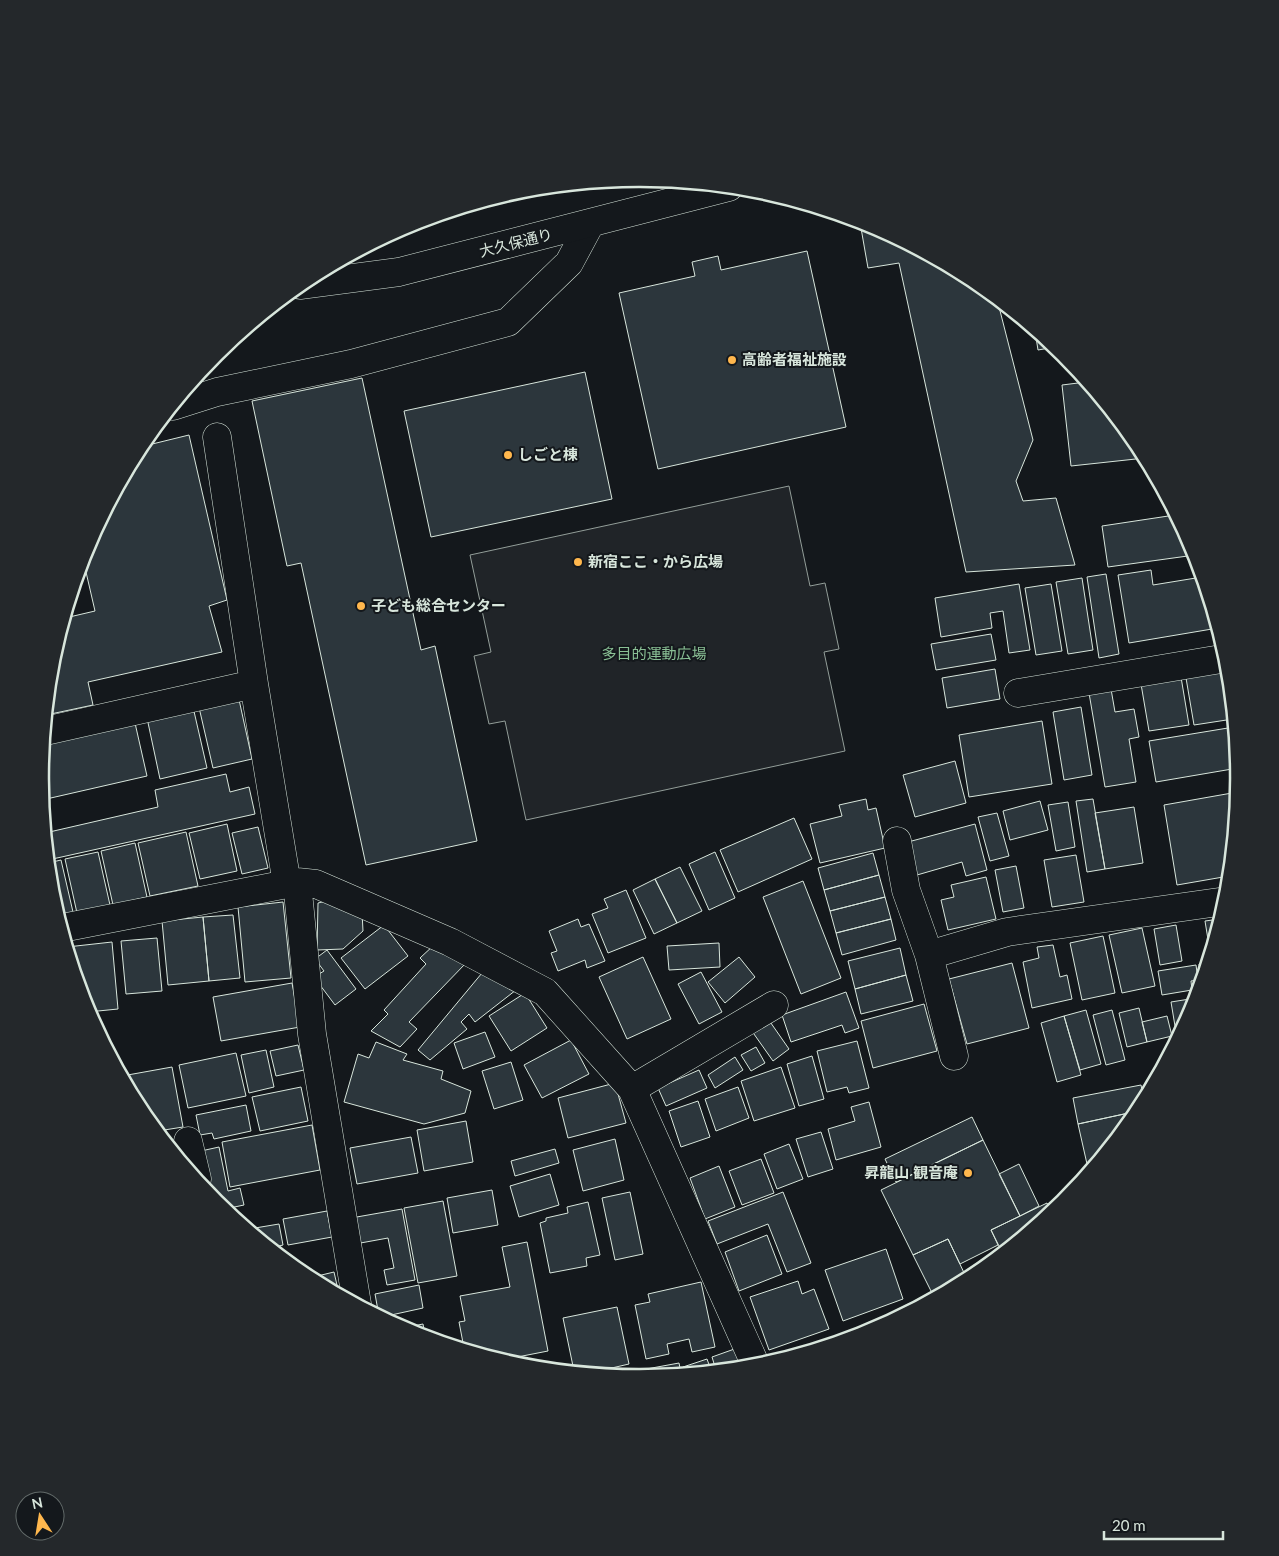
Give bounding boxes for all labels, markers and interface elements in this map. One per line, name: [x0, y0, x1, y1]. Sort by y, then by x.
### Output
street label: 大久保通り: [477, 224, 554, 260]
place label: 高齢者福祉施設: [742, 350, 847, 368]
marker: 高齢者福祉施設: [726, 354, 738, 366]
place label: しごと棟: [518, 445, 578, 463]
marker: しごと棟: [502, 449, 514, 461]
place label: 新宿ここ・から広場: [588, 552, 723, 570]
marker: 新宿ここ・から広場: [572, 556, 584, 568]
place label: 子ども総合センター: [371, 596, 506, 614]
marker: 子ども総合センター: [355, 600, 367, 612]
park label: 多目的運動広場: [601, 644, 707, 662]
place label: 昇龍山 観音庵: [864, 1163, 958, 1181]
marker: 昇龍山 観音庵: [962, 1167, 974, 1179]
north arrow: [15, 1491, 65, 1541]
text: N: [30, 1493, 44, 1512]
scale bar: [1104, 1508, 1223, 1540]
text: 20 m: [1112, 1516, 1146, 1534]

